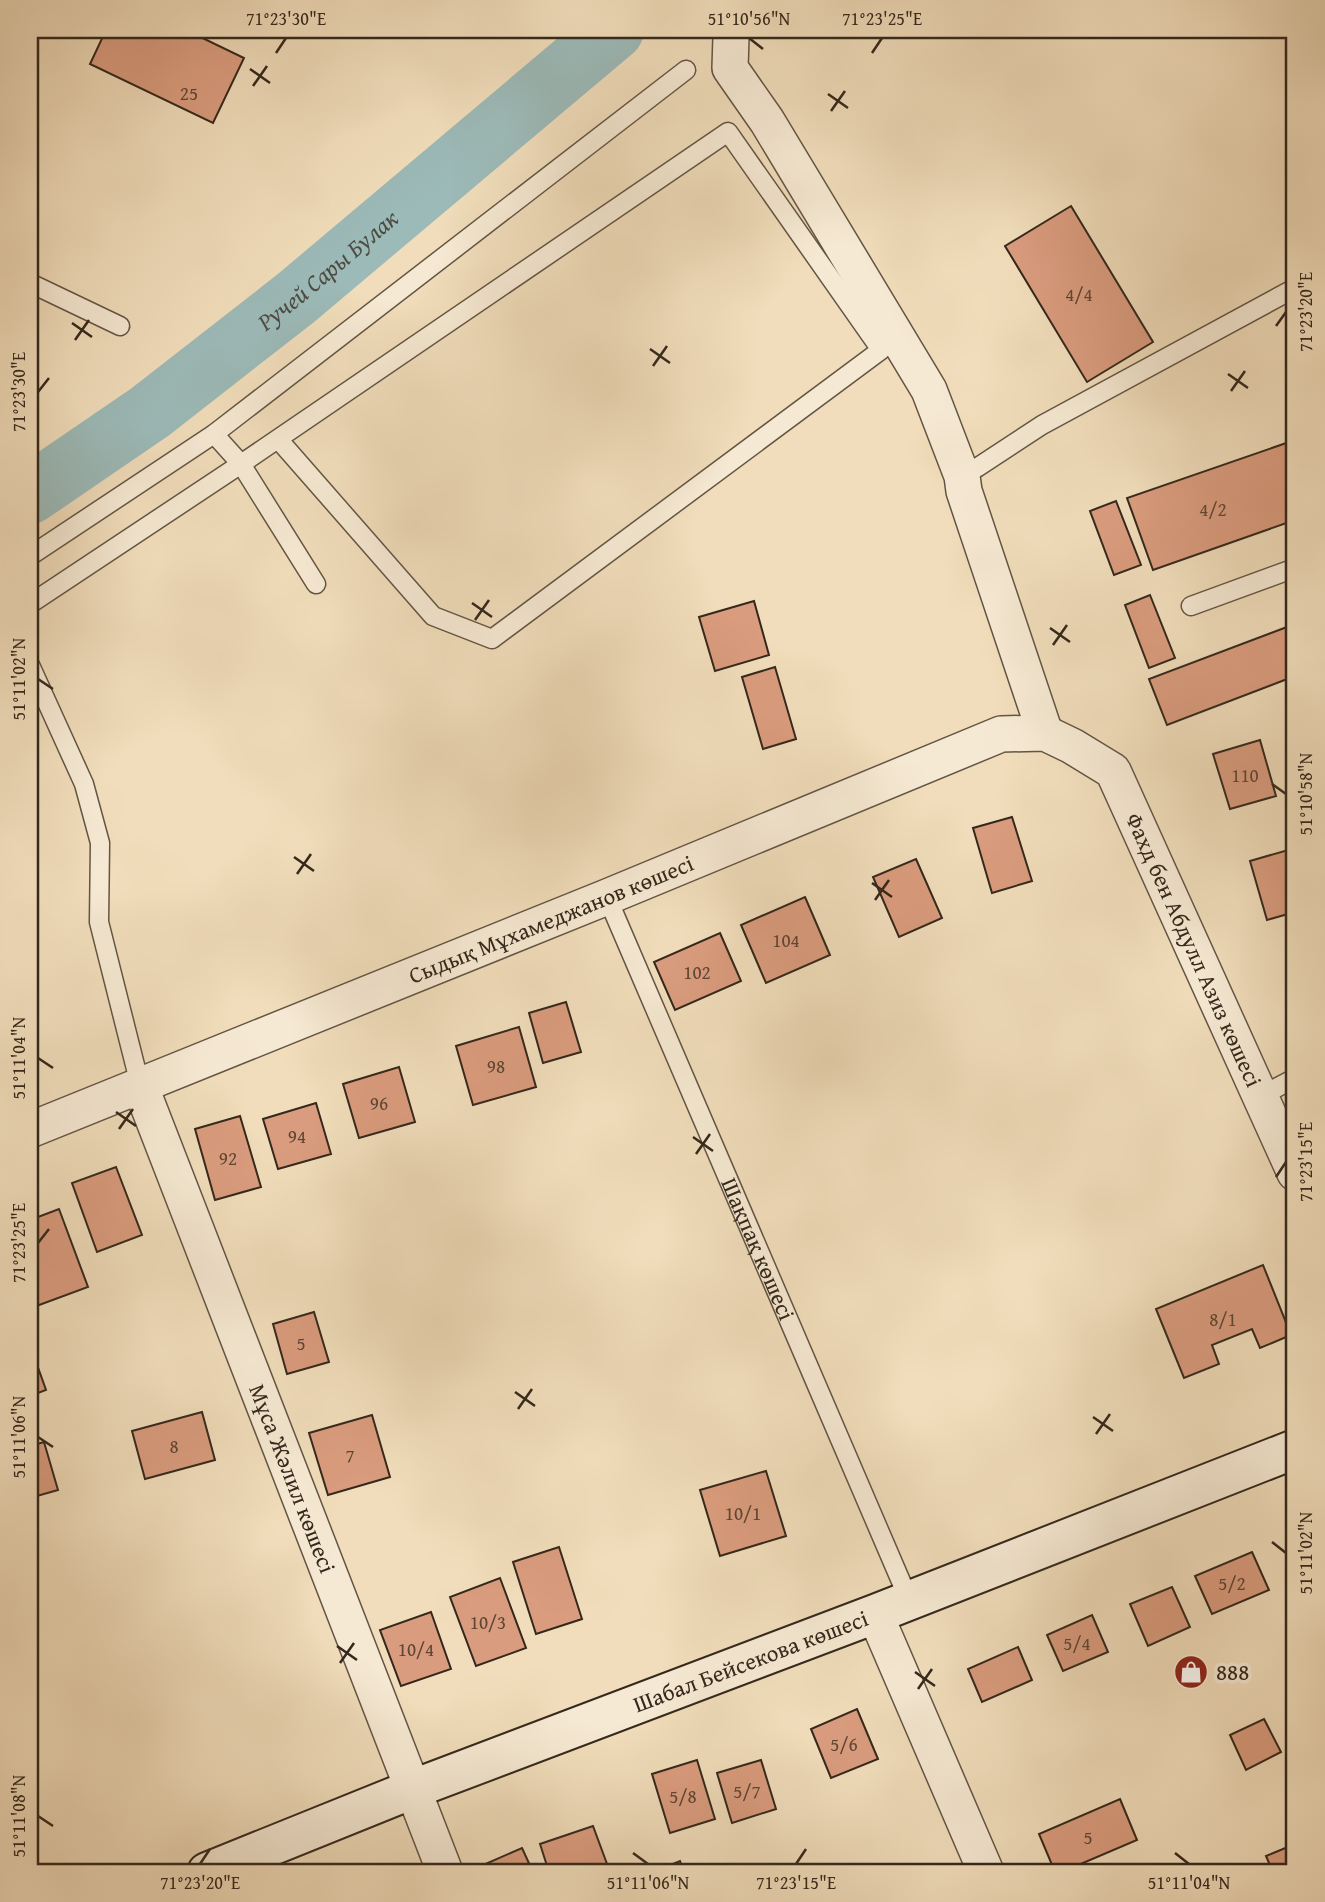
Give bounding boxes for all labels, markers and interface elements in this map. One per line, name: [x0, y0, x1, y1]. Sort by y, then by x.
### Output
text: 71°23'30"E: [246, 5, 326, 32]
text: 51°10'56"N: [708, 5, 791, 32]
text: 71°23'25"E: [842, 5, 922, 32]
house number: 25: [180, 79, 198, 107]
water label: Ручей Сары Булак: [249, 201, 406, 339]
text: 71°23'20"E: [1292, 272, 1319, 352]
house number: 4/4: [1065, 280, 1093, 308]
text: 71°23'30"E: [5, 352, 32, 432]
house number: 4/2: [1199, 495, 1227, 523]
text: 51°11'02"N: [5, 637, 32, 720]
text: 51°10'58"N: [1292, 752, 1319, 835]
house number: 110: [1231, 761, 1259, 789]
street label: Фахд бен Абдулл Азиз көшесі: [1118, 807, 1271, 1092]
street label: Сыдық Мұхамеджанов көшесі: [403, 846, 698, 992]
house number: 104: [772, 926, 800, 954]
house number: 102: [683, 958, 711, 986]
text: 51°11'04"N: [5, 1016, 32, 1099]
house number: 98: [487, 1052, 505, 1080]
house number: 96: [370, 1089, 388, 1117]
house number: 94: [288, 1122, 306, 1150]
text: 71°23'15"E: [1292, 1122, 1319, 1202]
house number: 92: [219, 1144, 237, 1172]
street label: Шақпақ көшесі: [713, 1172, 804, 1325]
text: 71°23'25"E: [5, 1203, 32, 1283]
house number: 8/1: [1209, 1305, 1237, 1333]
house number: 5: [296, 1329, 306, 1357]
street label: Мұса Жәлил көшесі: [241, 1379, 345, 1578]
text: 51°11'06"N: [5, 1395, 32, 1478]
house number: 8: [169, 1432, 179, 1460]
house number: 7: [345, 1441, 355, 1469]
house number: 10/1: [725, 1499, 761, 1527]
text: 51°11'02"N: [1292, 1511, 1319, 1594]
house number: 5/2: [1218, 1569, 1246, 1597]
street label: Шабал Бейсекова көшесі: [628, 1601, 873, 1720]
house number: 10/3: [470, 1608, 506, 1636]
house number: 5/4: [1063, 1629, 1091, 1657]
house number: 10/4: [398, 1635, 434, 1663]
shop icon: 888: [1172, 1653, 1210, 1691]
place label: 888: [1216, 1655, 1249, 1688]
house number: 5/6: [830, 1730, 858, 1758]
text: 51°11'08"N: [5, 1774, 32, 1857]
house number: 5/7: [733, 1777, 761, 1805]
house number: 5/8: [669, 1782, 697, 1810]
house number: 5: [1083, 1823, 1093, 1851]
text: 71°23'20"E: [160, 1869, 240, 1896]
text: 51°11'06"N: [607, 1869, 690, 1896]
text: 71°23'15"E: [756, 1869, 836, 1896]
text: 51°11'04"N: [1148, 1869, 1231, 1896]

